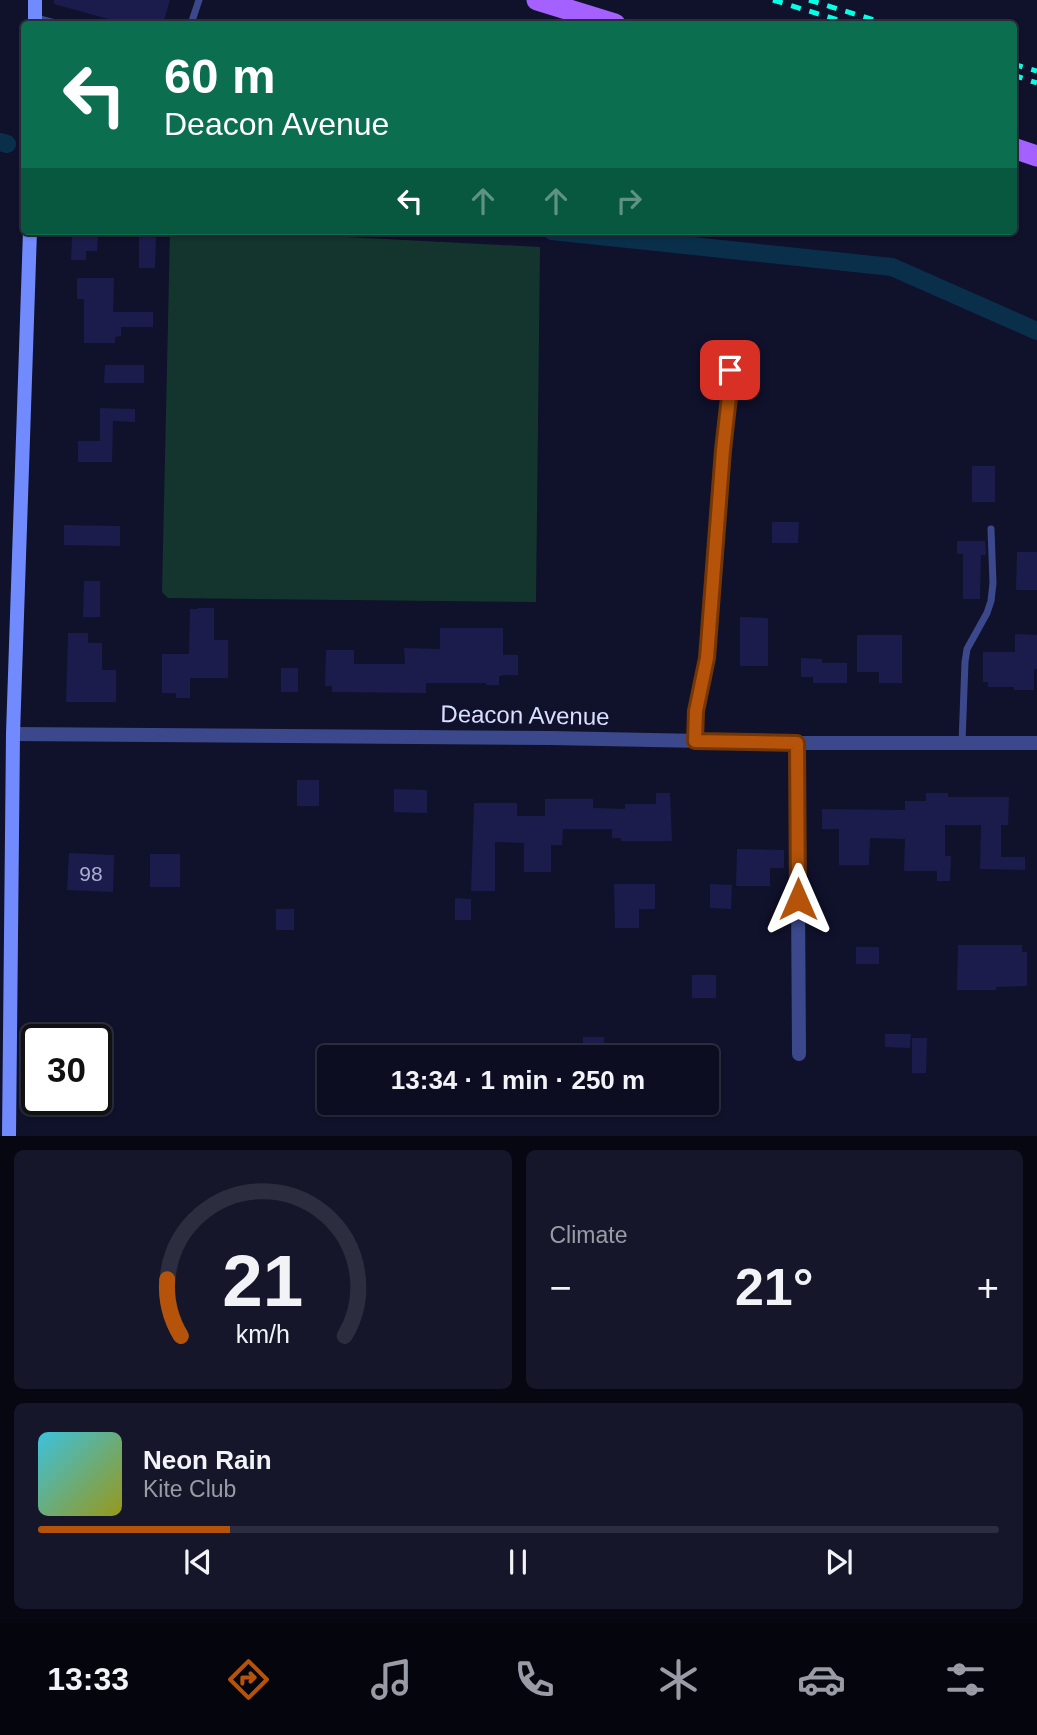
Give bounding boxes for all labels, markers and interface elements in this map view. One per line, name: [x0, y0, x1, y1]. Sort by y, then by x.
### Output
icon: left: [49, 49, 140, 140]
text: 60 m: [164, 49, 276, 103]
text: Deacon Avenue: [164, 106, 389, 142]
icon: left: [391, 182, 429, 220]
icon: ahead: [464, 182, 502, 220]
icon: ahead: [537, 182, 575, 220]
icon: right: [610, 182, 648, 220]
pin: [700, 340, 760, 400]
icon: arrive: [711, 351, 749, 389]
street label: Deacon Avenue: [440, 700, 610, 730]
house number: 98: [79, 862, 103, 885]
position arrow: [761, 862, 835, 936]
speed limit sign: 30: [21, 1024, 112, 1115]
text: 13:34 · 1 min · 250 m: [391, 1065, 645, 1095]
text: Climate: [550, 1222, 627, 1248]
text: 21: [222, 1240, 303, 1321]
text: 21°: [735, 1258, 814, 1316]
text: −: [550, 1267, 572, 1309]
text: +: [977, 1267, 999, 1309]
text: km/h: [236, 1319, 290, 1347]
text: Neon Rain: [143, 1445, 272, 1475]
text: Kite Club: [143, 1476, 236, 1502]
icon: previous: [179, 1543, 217, 1581]
icon: pause: [499, 1543, 537, 1581]
icon: next: [820, 1543, 858, 1581]
icon: directions: [224, 1655, 273, 1704]
icon: music: [367, 1655, 416, 1704]
icon: phone: [510, 1655, 559, 1704]
icon: climate: [654, 1655, 703, 1704]
icon: car: [797, 1655, 846, 1704]
icon: filters: [941, 1655, 990, 1704]
text: 13:33: [47, 1661, 129, 1697]

